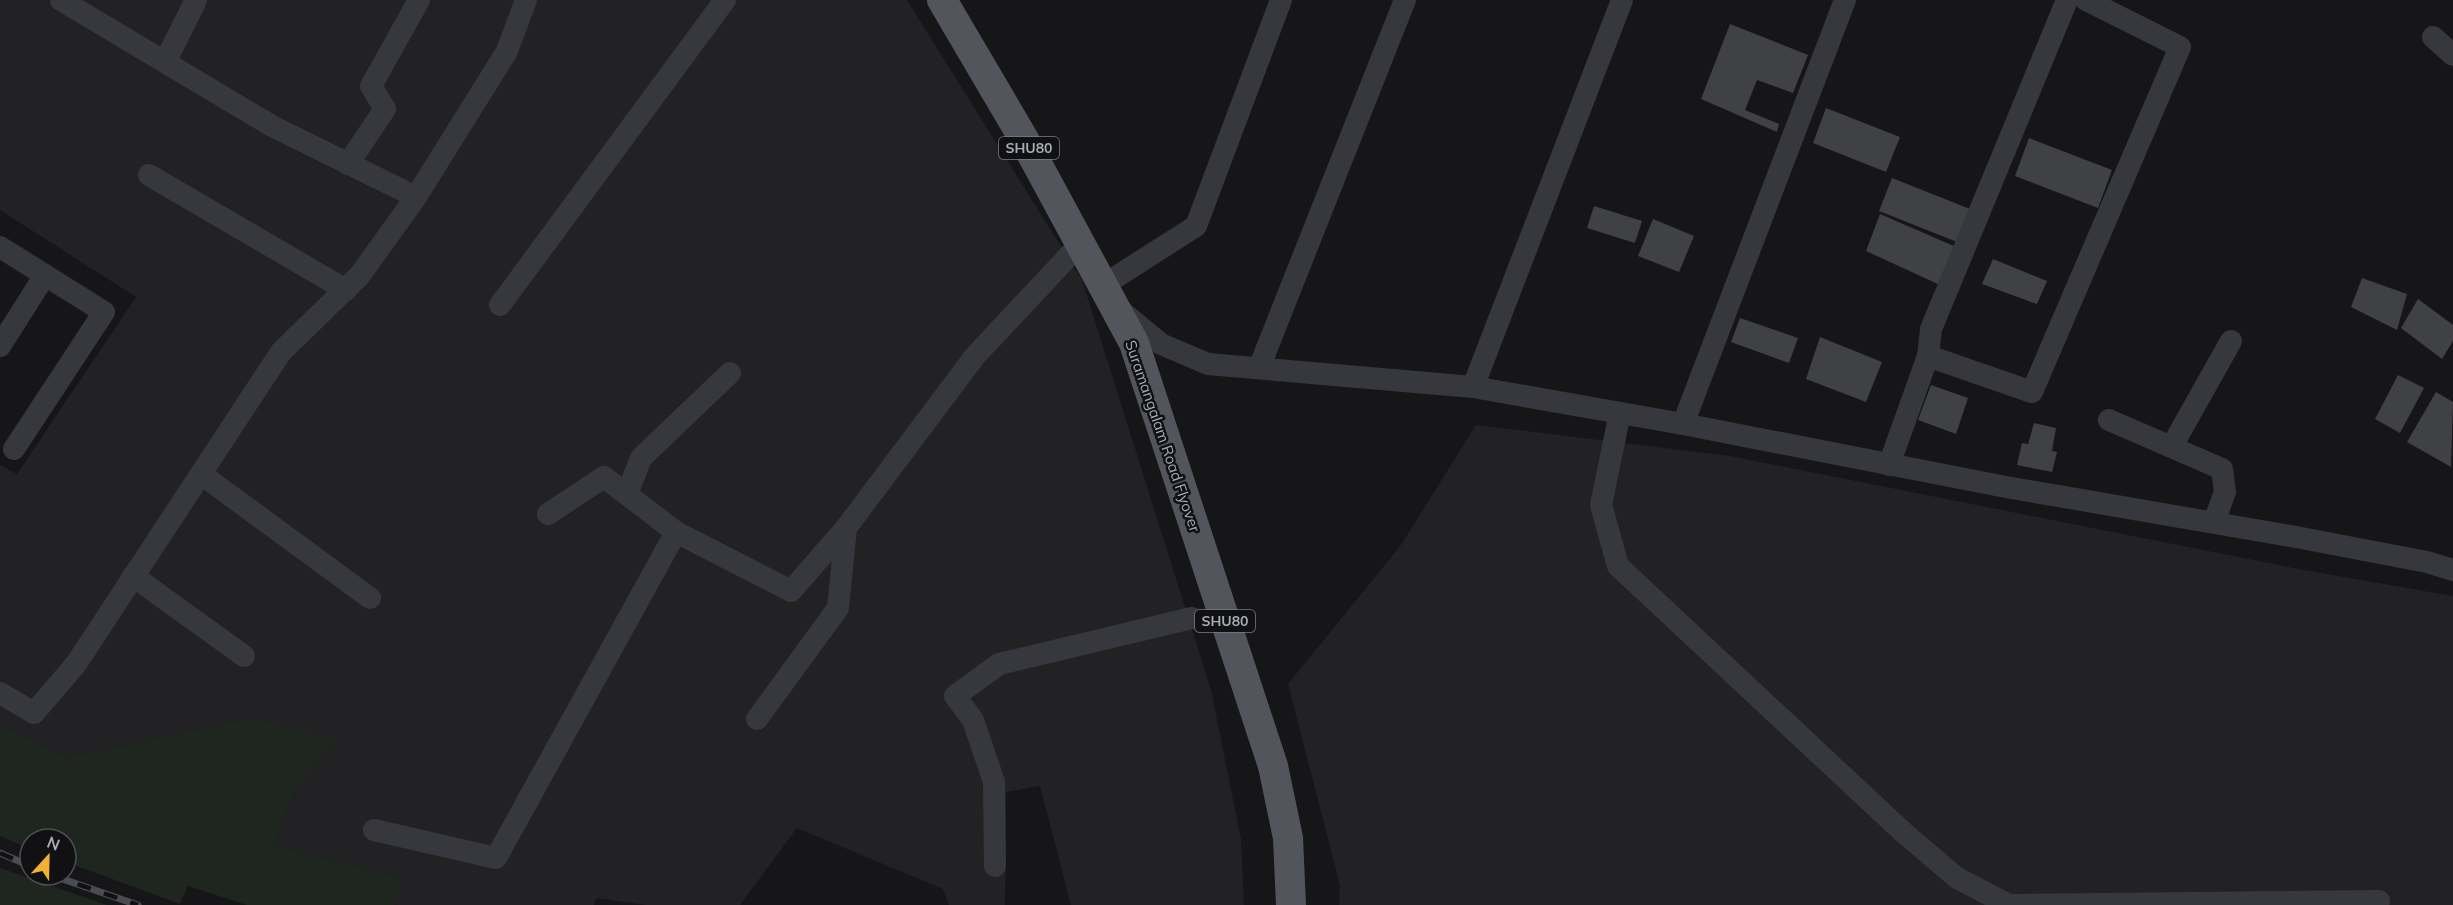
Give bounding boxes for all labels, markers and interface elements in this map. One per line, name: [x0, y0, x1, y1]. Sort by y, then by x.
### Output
road number: SHU80: [999, 137, 1059, 159]
street label: Suramangalam Road Flyover: [1121, 338, 1205, 535]
road number: SHU80: [1195, 610, 1255, 632]
north arrow: [18, 827, 78, 887]
text: N: [44, 832, 63, 855]

